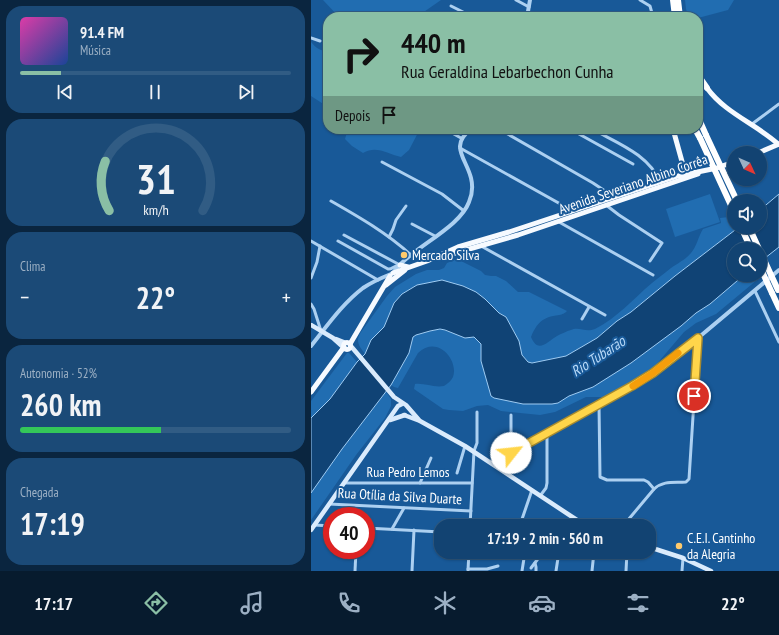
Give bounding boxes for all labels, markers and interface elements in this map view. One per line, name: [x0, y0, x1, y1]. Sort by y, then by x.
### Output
text: 91.4 FM: [80, 23, 124, 42]
text: 440 m: [401, 24, 465, 61]
icon: right: [335, 28, 387, 80]
text: Música: [80, 42, 111, 59]
text: Rua Geraldina Lebarbechon Cunha: [401, 60, 614, 83]
icon: previous: [54, 81, 76, 103]
icon: pause: [144, 81, 166, 103]
icon: next: [235, 81, 257, 103]
icon: arrive: [378, 104, 400, 126]
text: Depois: [335, 106, 370, 125]
north arrow: [727, 146, 767, 186]
map controls: [727, 146, 767, 282]
street label: Avenida Severiano Albino Corrêa: [556, 150, 710, 218]
text: 31: [136, 151, 175, 204]
button: sound: [727, 194, 767, 234]
text: km/h: [143, 199, 168, 218]
button: search: [727, 242, 767, 282]
place label: Mercado Silva: [412, 246, 480, 264]
marker: Mercado Silva: [399, 250, 409, 260]
text: Clima: [20, 258, 45, 275]
text: 22°: [136, 278, 175, 317]
text: −: [20, 283, 29, 311]
text: +: [282, 283, 291, 311]
water label: Rio Tubarão: [567, 331, 630, 381]
text: Autonomia · 52%: [20, 365, 97, 382]
pin: [677, 379, 711, 413]
text: 260 km: [20, 385, 101, 424]
icon: arrive: [683, 385, 705, 407]
position arrow: [490, 432, 532, 474]
street label: Rua Pedro Lemos: [367, 463, 450, 481]
text: Chegada: [20, 484, 59, 501]
street label: Rua Otília da Silva Duarte: [337, 484, 463, 508]
text: 17:19: [20, 504, 85, 543]
speed limit sign: 40: [323, 507, 375, 559]
text: 17:19 · 2 min · 560 m: [487, 529, 603, 548]
place label: C.E.I. Cantinho da Alegria: [687, 529, 755, 563]
marker: C.E.I. Cantinho da Alegria: [674, 541, 684, 551]
icon: directions: [142, 589, 170, 617]
icon: music: [238, 589, 266, 617]
icon: phone: [335, 589, 363, 617]
icon: climate: [431, 589, 459, 617]
icon: car: [528, 589, 556, 617]
icon: filters: [624, 589, 652, 617]
text: 17:17: [34, 592, 73, 615]
text: 22°: [721, 592, 745, 615]

